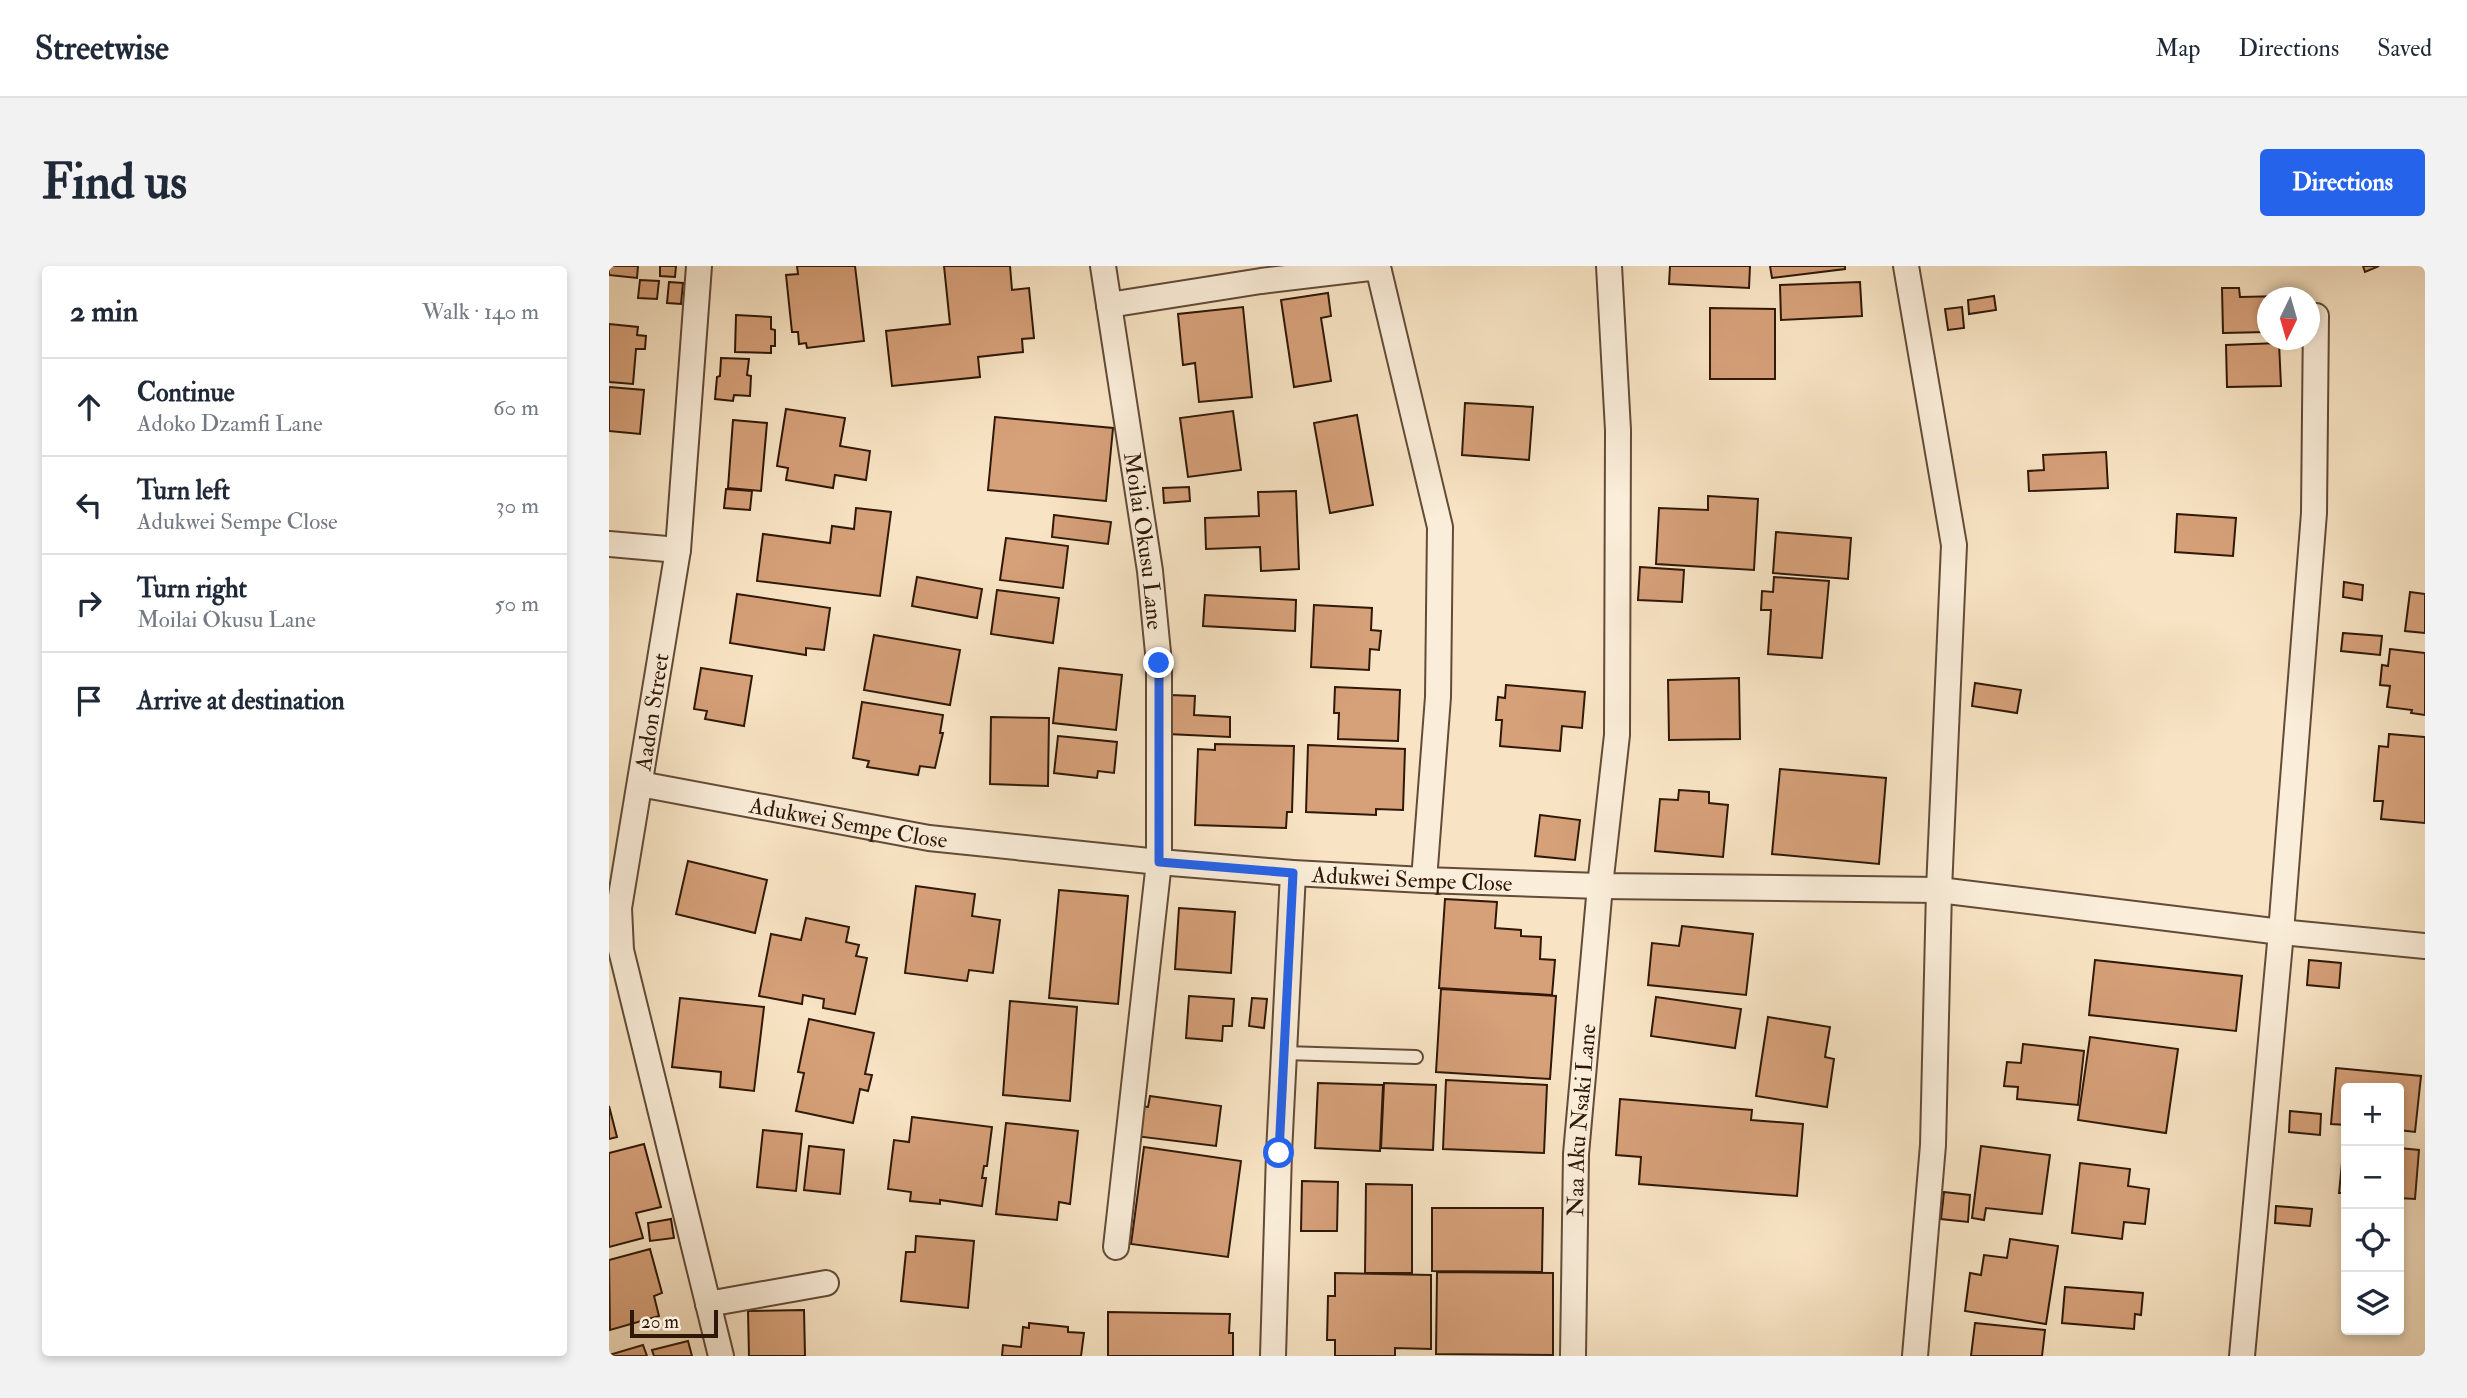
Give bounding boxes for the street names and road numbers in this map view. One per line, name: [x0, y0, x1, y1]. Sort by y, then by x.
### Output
street label: Moilai Okusu Lane: [1117, 450, 1170, 631]
street label: Aadon Street: [628, 651, 676, 774]
street label: Adukwei Sempe Close: [746, 790, 949, 854]
street label: Adukwei Sempe Close: [1310, 859, 1513, 898]
street label: Naa Aku Nsaki Lane: [1561, 1022, 1602, 1217]

